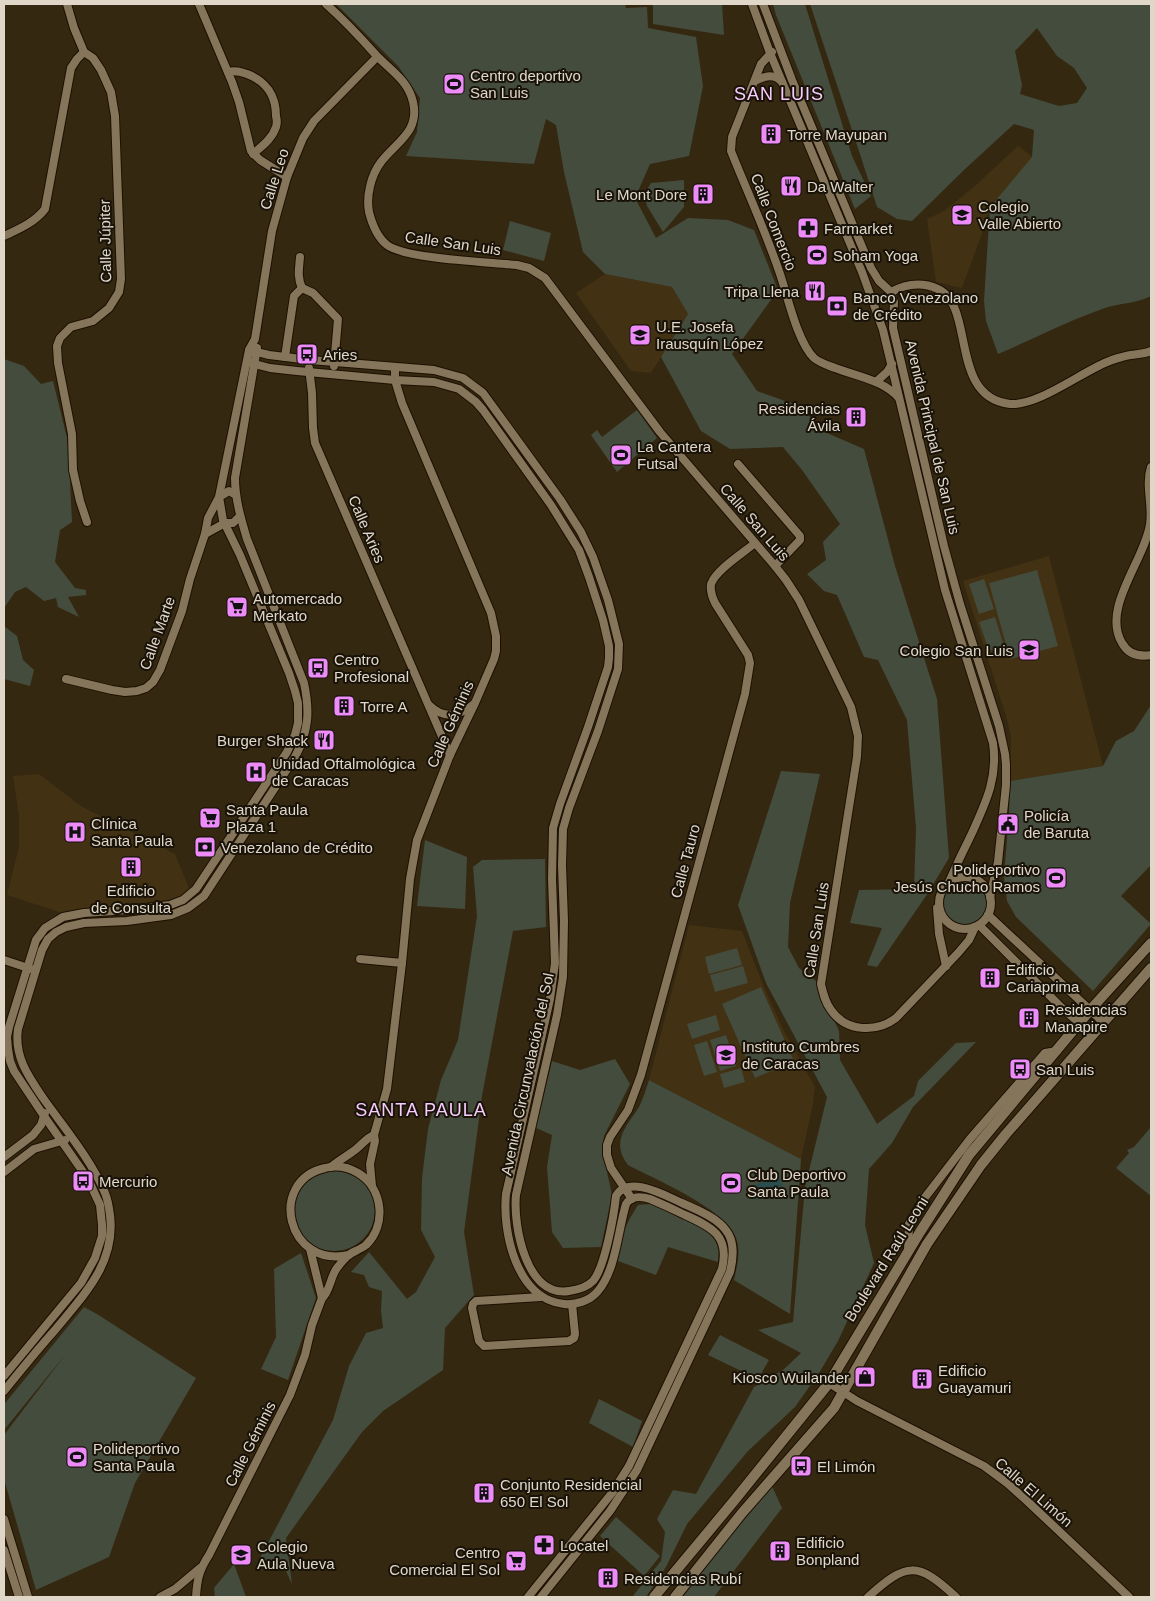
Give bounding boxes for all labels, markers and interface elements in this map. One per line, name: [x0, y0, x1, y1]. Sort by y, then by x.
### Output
place label: Centro deportivo San Luis: [470, 67, 581, 101]
sports icon: Centro deportivo San Luis: [442, 72, 466, 96]
district label: SAN LUIS: [734, 84, 824, 104]
building icon: Torre Mayupan: [759, 122, 783, 146]
place label: Torre Mayupan: [787, 126, 887, 143]
street label: Calle Leo: [256, 146, 292, 212]
street label: Calle Comercio: [748, 171, 800, 273]
restaurant icon: Da Walter: [779, 174, 803, 198]
place label: Da Walter: [807, 178, 873, 195]
building icon: Le Mont Dore: [691, 182, 715, 206]
place label: Le Mont Dore: [596, 186, 687, 203]
place label: Colegio Valle Abierto: [978, 198, 1061, 232]
street label: Calle Júpiter: [96, 199, 114, 283]
school or university icon: Colegio Valle Abierto: [950, 203, 974, 227]
pharmacy icon: Farmarket: [796, 216, 820, 240]
place label: Farmarket: [824, 220, 893, 237]
street label: Calle San Luis: [404, 228, 502, 258]
sports icon: Soham Yoga: [805, 243, 829, 267]
place label: Soham Yoga: [833, 247, 919, 264]
restaurant icon: Tripa Llena: [803, 279, 827, 303]
place label: Tripa Llena: [725, 283, 800, 300]
place label: Banco Venezolano de Crédito: [853, 289, 978, 323]
bank icon: Banco Venezolano de Crédito: [825, 294, 849, 318]
place label: U.E. Josefa Irausquín López: [656, 318, 764, 352]
school or university icon: U.E. Josefa Irausquín López: [628, 323, 652, 347]
street label: Avenida Principal de San Luis: [902, 338, 964, 536]
bus stop icon: Aries: [295, 342, 319, 366]
place label: Aries: [323, 346, 357, 363]
place label: Residencias Ávila: [758, 400, 841, 434]
building icon: Residencias Ávila: [844, 405, 868, 429]
place label: La Cantera Futsal: [637, 438, 712, 472]
sports icon: La Cantera Futsal: [609, 443, 633, 467]
street label: Calle San Luis: [717, 480, 793, 564]
street label: Calle Aries: [345, 493, 389, 565]
place label: Automercado Merkato: [253, 590, 342, 624]
street label: Calle Marte: [136, 594, 178, 672]
supermarket icon: Automercado Merkato: [225, 595, 249, 619]
school or university icon: Colegio San Luis: [1017, 638, 1041, 662]
place label: Colegio San Luis: [900, 642, 1013, 659]
place label: Centro Profesional: [334, 651, 409, 685]
bus stop icon: Centro Profesional: [306, 656, 330, 680]
street label: Calle Géminis: [423, 678, 477, 770]
building icon: Torre A: [332, 694, 356, 718]
place label: Torre A: [360, 698, 408, 715]
restaurant icon: Burger Shack: [312, 728, 336, 752]
place label: Burger Shack: [217, 732, 308, 749]
place label: Unidad Oftalmológica de Caracas: [272, 755, 416, 789]
hospital icon: Unidad Oftalmológica de Caracas: [244, 760, 268, 784]
place label: Santa Paula Plaza 1: [226, 801, 308, 835]
supermarket icon: Santa Paula Plaza 1: [198, 806, 222, 830]
place label: Policía de Baruta: [1024, 807, 1090, 841]
public building icon: Policía de Baruta: [996, 812, 1020, 836]
place label: Clínica Santa Paula: [91, 815, 173, 849]
hospital icon: Clínica Santa Paula: [63, 820, 87, 844]
street label: Calle Tauro: [667, 822, 703, 900]
bank icon: Venezolano de Crédito: [193, 835, 217, 859]
place label: Venezolano de Crédito: [221, 839, 373, 856]
building icon: Edificio de Consulta: [119, 855, 143, 879]
place label: Polideportivo Jesús Chucho Ramos: [893, 861, 1040, 895]
sports icon: Polideportivo Jesús Chucho Ramos: [1044, 866, 1068, 890]
street label: Calle San Luis: [800, 881, 832, 979]
place label: Edificio de Consulta: [91, 882, 172, 916]
place label: Edificio Cariaprima: [1006, 961, 1080, 995]
building icon: Edificio Cariaprima: [978, 966, 1002, 990]
street label: Avenida Circunvalación del Sol: [497, 971, 557, 1177]
place label: Residencias Manapire: [1045, 1001, 1127, 1035]
building icon: Residencias Manapire: [1017, 1006, 1041, 1030]
place label: Instituto Cumbres de Caracas: [742, 1038, 860, 1072]
school or university icon: Instituto Cumbres de Caracas: [714, 1043, 738, 1067]
bus stop icon: San Luis: [1008, 1057, 1032, 1081]
place label: San Luis: [1036, 1061, 1094, 1078]
district label: SANTA PAULA: [355, 1100, 487, 1120]
place label: Club Deportivo Santa Paula: [747, 1166, 846, 1200]
bus stop icon: Mercurio: [71, 1169, 95, 1193]
sports icon: Club Deportivo Santa Paula: [719, 1171, 743, 1195]
place label: Mercurio: [99, 1173, 157, 1190]
street label: Boulevard Raúl Leoni: [841, 1194, 931, 1324]
place label: Edificio Guayamuri: [938, 1362, 1011, 1396]
shop icon: Kiosco Wuilander: [853, 1365, 877, 1389]
building icon: Edificio Guayamuri: [910, 1367, 934, 1391]
place label: Kiosco Wuilander: [733, 1369, 849, 1386]
street label: Calle Géminis: [221, 1399, 279, 1489]
place label: Polideportivo Santa Paula: [93, 1440, 180, 1474]
sports icon: Polideportivo Santa Paula: [65, 1445, 89, 1469]
bus stop icon: El Limón: [789, 1454, 813, 1478]
street label: Calle El Limón: [992, 1454, 1076, 1530]
place label: El Limón: [817, 1458, 875, 1475]
place label: Conjunto Residencial 650 El Sol: [500, 1476, 642, 1510]
building icon: Conjunto Residencial 650 El Sol: [472, 1481, 496, 1505]
pharmacy icon: Locatel: [532, 1533, 556, 1557]
place label: Edificio Bonpland: [796, 1534, 859, 1568]
place label: Locatel: [560, 1537, 608, 1554]
place label: Colegio Aula Nueva: [257, 1538, 335, 1572]
building icon: Edificio Bonpland: [768, 1539, 792, 1563]
school or university icon: Colegio Aula Nueva: [229, 1543, 253, 1567]
place label: Centro Comercial El Sol: [389, 1544, 500, 1578]
supermarket icon: Centro Comercial El Sol: [504, 1549, 528, 1573]
building icon: Residencias Rubí: [596, 1566, 620, 1590]
place label: Residencias Rubí: [624, 1570, 742, 1587]

